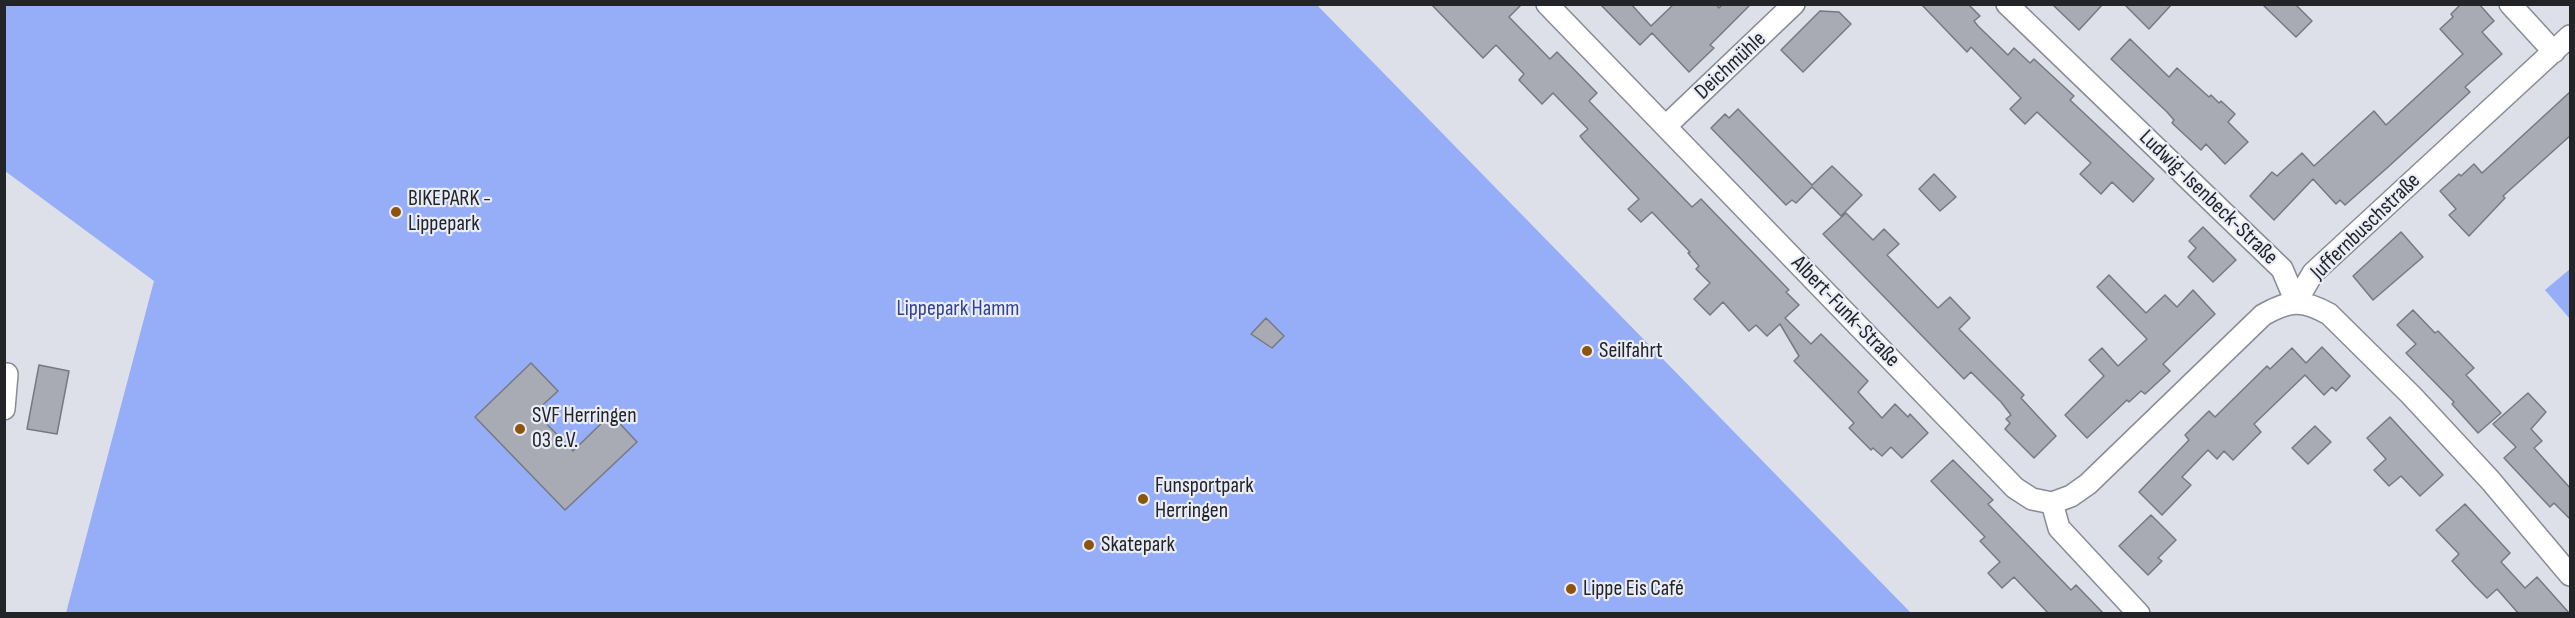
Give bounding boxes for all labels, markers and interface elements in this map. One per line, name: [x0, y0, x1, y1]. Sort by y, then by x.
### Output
street label: Deichmühle: [1690, 26, 1772, 106]
street label: Ludwig-Isenbeck-Straße: [2133, 125, 2283, 271]
street label: Juffernbuschstraße: [2306, 168, 2426, 286]
place label: BIKEPARK - Lippepark: [408, 186, 491, 237]
marker: BIKEPARK - Lippepark: [389, 205, 403, 219]
street label: Albert-Funk-Straße: [1785, 251, 1905, 373]
park label: Lippepark Hamm: [897, 296, 1019, 322]
place label: Seilfahrt: [1599, 338, 1663, 364]
marker: Seilfahrt: [1580, 344, 1594, 358]
place label: SVF Herringen 03 e.V.: [532, 403, 637, 454]
marker: SVF Herringen 03 e.V.: [513, 422, 527, 436]
place label: Funsportpark Herringen: [1155, 473, 1254, 524]
marker: Funsportpark Herringen: [1136, 492, 1150, 506]
place label: Skatepark: [1101, 532, 1175, 558]
marker: Skatepark: [1082, 538, 1096, 552]
place label: Lippe Eis Café: [1583, 576, 1684, 602]
marker: Lippe Eis Café: [1564, 582, 1578, 596]

